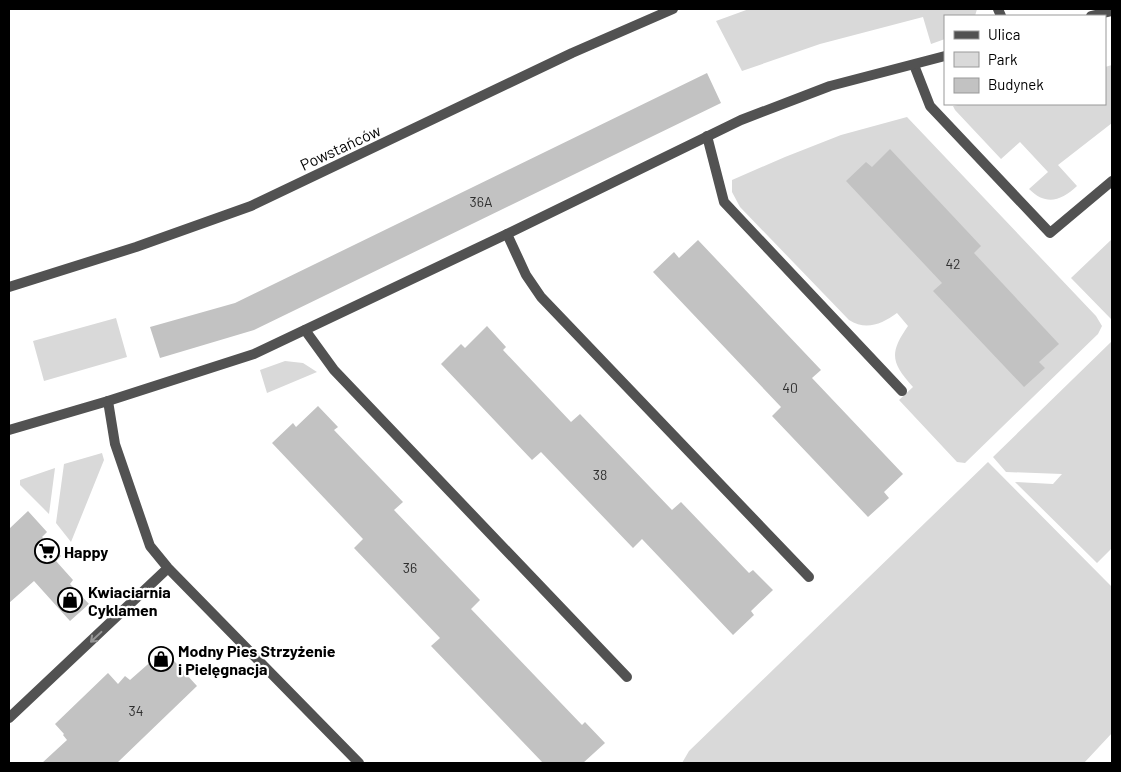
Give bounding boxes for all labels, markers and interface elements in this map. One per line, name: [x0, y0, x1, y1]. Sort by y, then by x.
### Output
legend: [944, 15, 1106, 105]
text: Ulica: [988, 25, 1020, 43]
text: Park: [988, 50, 1018, 68]
text: Budynek: [988, 75, 1044, 93]
street label: Powstańców: [297, 120, 384, 174]
house number: 36A: [470, 193, 493, 210]
house number: 42: [945, 255, 961, 272]
house number: 40: [782, 379, 798, 396]
house number: 38: [593, 466, 607, 483]
supermarket icon: Happy: [34, 538, 60, 564]
place label: Happy: [64, 542, 108, 561]
house number: 36: [403, 559, 417, 576]
place label: Kwiaciarnia Cyklamen: [88, 582, 171, 619]
shop icon: Kwiaciarnia Cyklamen: [57, 587, 83, 613]
one-way arrow: [89, 631, 102, 643]
place label: Modny Pies Strzyżenie i Pielęgnacja: [178, 641, 336, 678]
shop icon: Modny Pies Strzyżenie i Pielęgnacja: [148, 646, 174, 672]
house number: 34: [129, 702, 143, 719]

